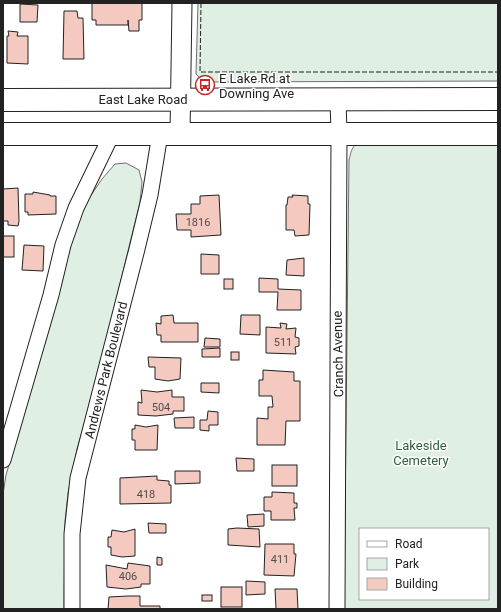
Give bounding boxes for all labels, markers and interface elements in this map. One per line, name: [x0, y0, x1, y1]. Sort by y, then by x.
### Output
place label: E Lake Rd at Downing Ave: [219, 71, 294, 101]
bus stop icon: E Lake Rd at Downing Ave: [194, 74, 216, 96]
street label: East Lake Road: [98, 92, 188, 107]
house number: 1816: [186, 216, 210, 229]
street label: Andrews Park Boulevard: [82, 300, 130, 440]
street label: Cranch Avenue: [330, 310, 346, 397]
house number: 511: [274, 336, 292, 349]
house number: 504: [152, 401, 170, 414]
park label: Lakeside Cemetery: [393, 438, 449, 468]
house number: 418: [137, 488, 155, 501]
legend: [359, 528, 489, 600]
text: Road: [395, 537, 423, 551]
house number: 411: [271, 553, 289, 566]
text: Park: [395, 557, 420, 571]
house number: 406: [119, 570, 137, 583]
text: Building: [395, 577, 438, 591]

